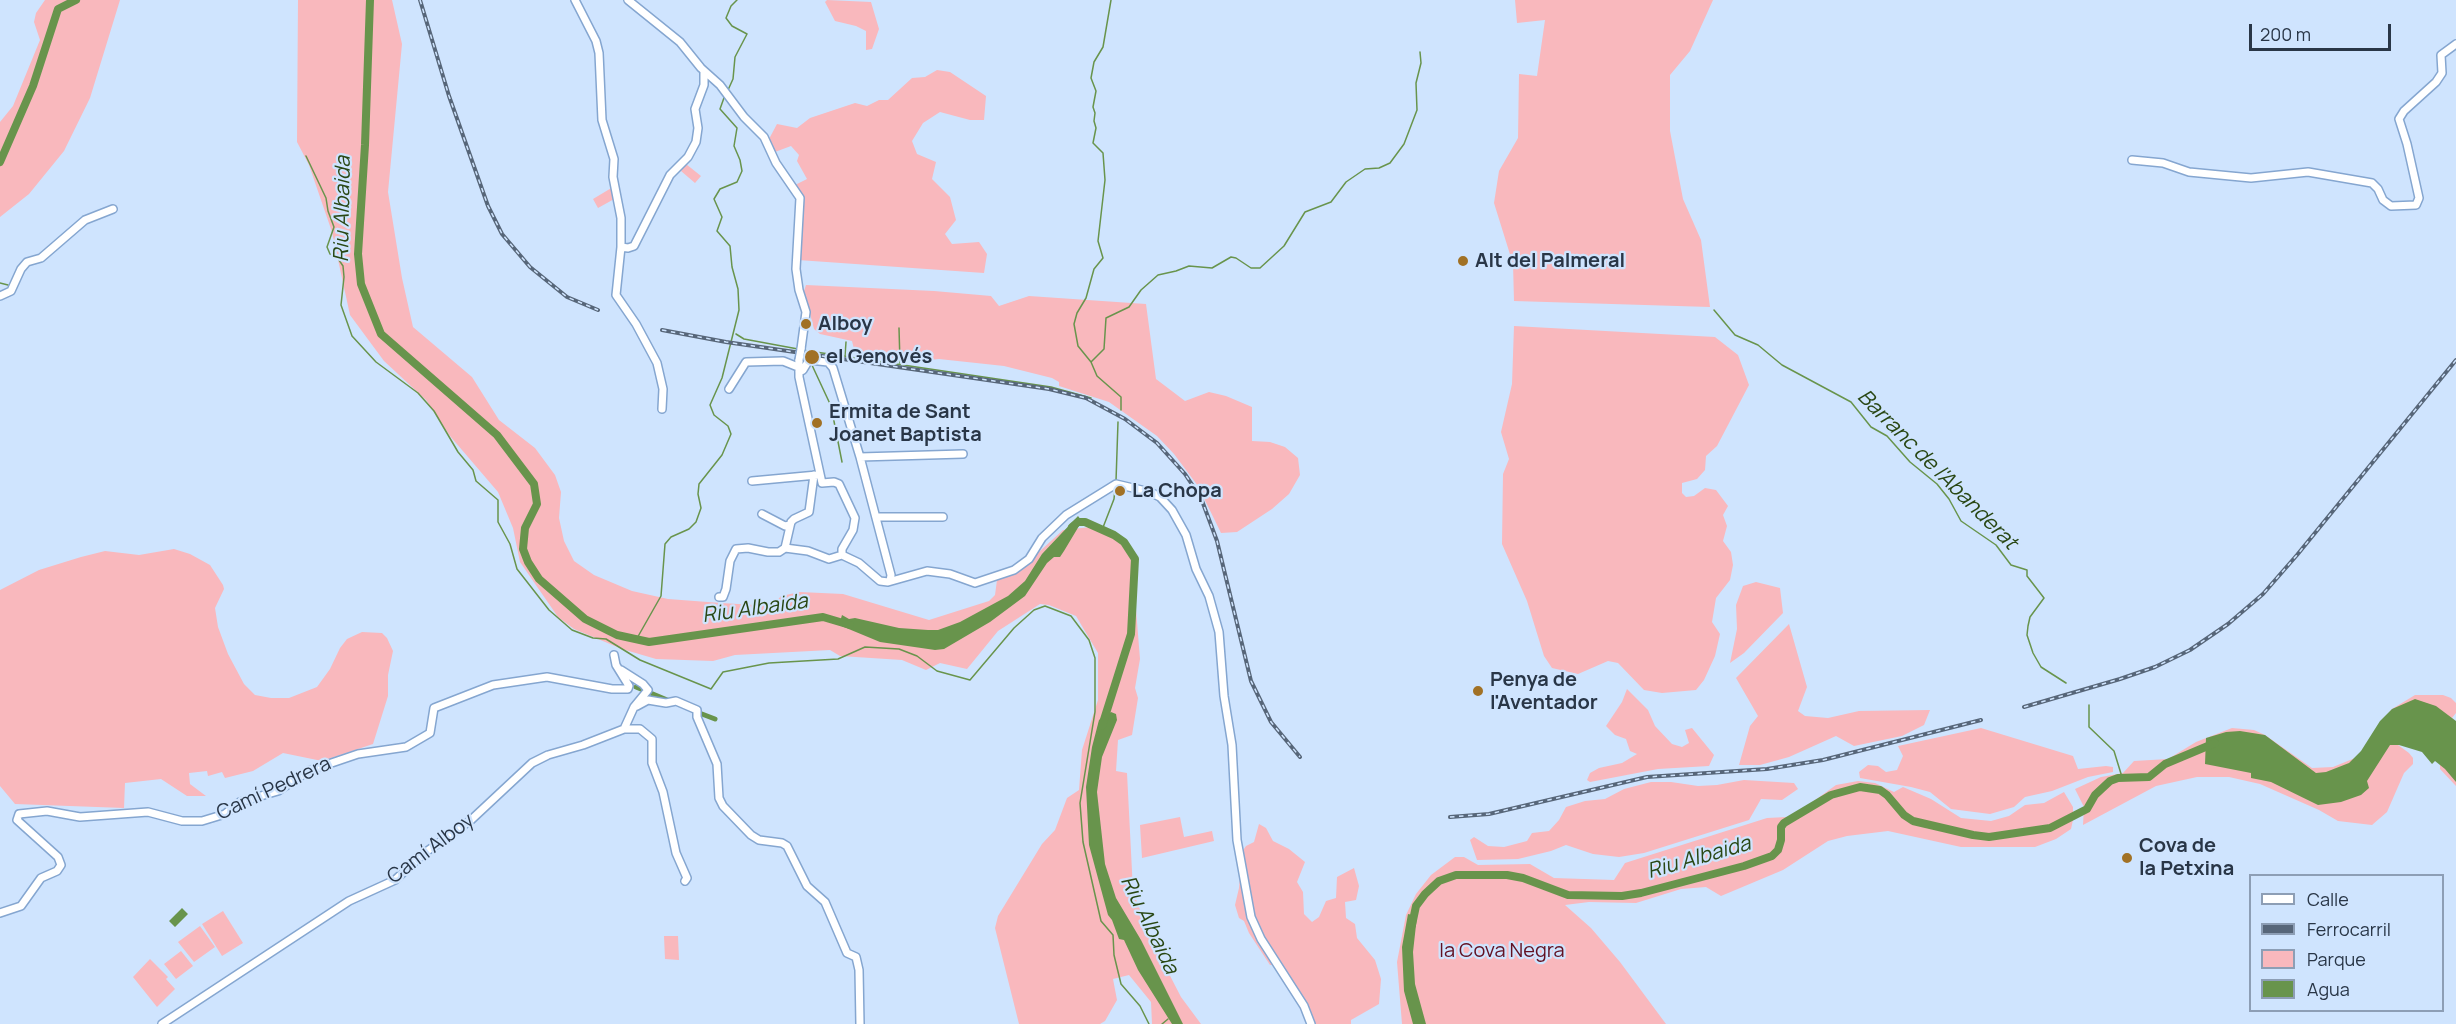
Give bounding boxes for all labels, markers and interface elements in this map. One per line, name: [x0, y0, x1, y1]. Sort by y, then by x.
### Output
scale bar: [2252, 12, 2394, 50]
text: 200 m: [2260, 22, 2311, 46]
water label: Riu Albaida: [329, 156, 357, 262]
place label: Alt del Palmeral: [1475, 249, 1625, 273]
marker: Alt del Palmeral: [1456, 254, 1470, 268]
place label: Alboy: [818, 312, 872, 336]
marker: Alboy: [799, 317, 813, 331]
place label: el Genovés: [826, 345, 932, 369]
marker: el Genovés: [803, 348, 821, 366]
water label: Barranc de l'Abanderat: [1852, 385, 2022, 555]
place label: Ermita de Sant Joanet Baptista: [829, 400, 982, 447]
marker: Ermita de Sant Joanet Baptista: [810, 416, 824, 430]
place label: La Chopa: [1132, 479, 1222, 503]
marker: La Chopa: [1113, 484, 1127, 498]
water label: Riu Albaida: [701, 589, 809, 629]
place label: Penya de l'Aventador: [1490, 668, 1598, 715]
marker: Penya de l'Aventador: [1471, 684, 1485, 698]
street label: Camí Pedrera: [213, 752, 335, 826]
street label: Camí Alboy: [383, 809, 479, 889]
water label: Riu Albaida: [1645, 831, 1753, 885]
place label: Cova de la Petxina: [2139, 834, 2234, 881]
marker: Cova de la Petxina: [2120, 851, 2134, 865]
water label: Riu Albaida: [1114, 872, 1184, 978]
legend: [2249, 874, 2444, 1012]
text: Calle: [2307, 887, 2349, 911]
text: Ferrocarril: [2307, 917, 2391, 941]
park label: la Cova Negra: [1439, 939, 1565, 963]
text: Parque: [2307, 947, 2366, 971]
text: Agua: [2307, 977, 2350, 1001]

